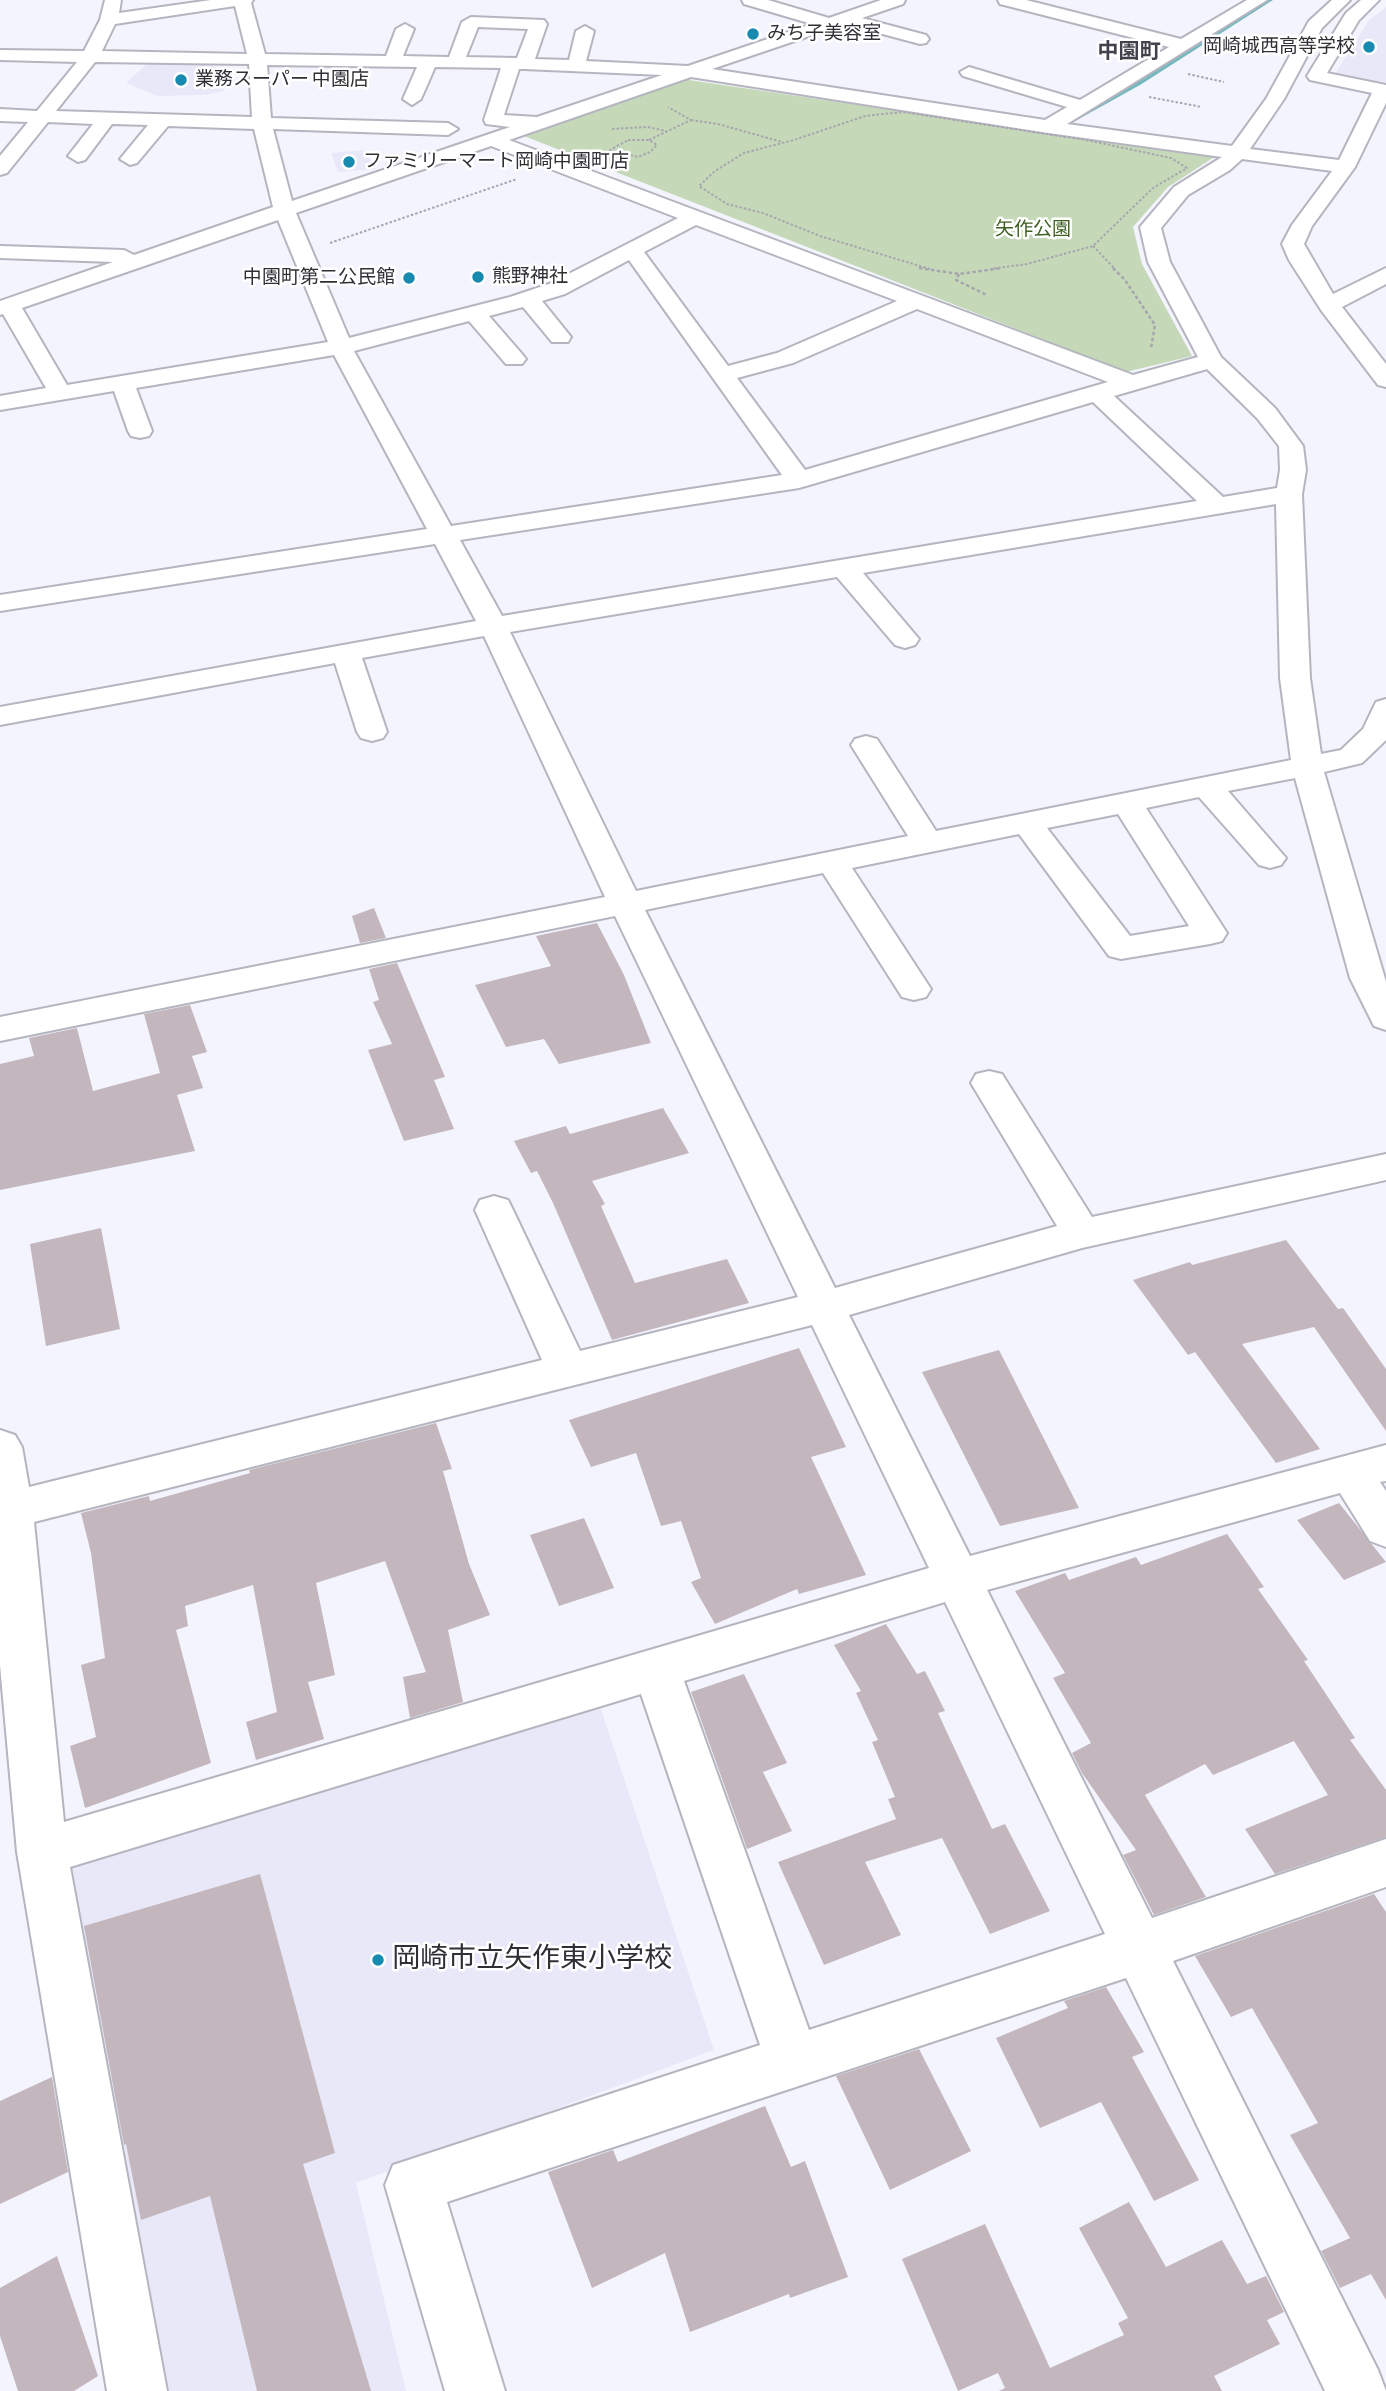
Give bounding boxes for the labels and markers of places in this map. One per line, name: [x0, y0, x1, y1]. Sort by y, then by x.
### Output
place label: みち子美容室: [767, 23, 881, 45]
marker: みち子美容室: [745, 26, 761, 42]
place label: 岡崎城西高等学校: [1203, 36, 1355, 58]
marker: 岡崎城西高等学校: [1361, 39, 1377, 55]
place label: 業務スーパー 中園店: [195, 69, 369, 91]
marker: 業務スーパー 中園店: [173, 72, 189, 88]
place label: ファミリーマート岡崎中園町店: [363, 151, 629, 173]
marker: ファミリーマート岡崎中園町店: [341, 154, 357, 170]
place label: 熊野神社: [492, 266, 568, 288]
place label: 中園町第二公民館: [243, 267, 395, 289]
marker: 熊野神社: [470, 269, 486, 285]
marker: 中園町第二公民館: [401, 270, 417, 286]
place label: 岡崎市立矢作東小学校: [392, 1943, 672, 1977]
marker: 岡崎市立矢作東小学校: [370, 1952, 386, 1968]

